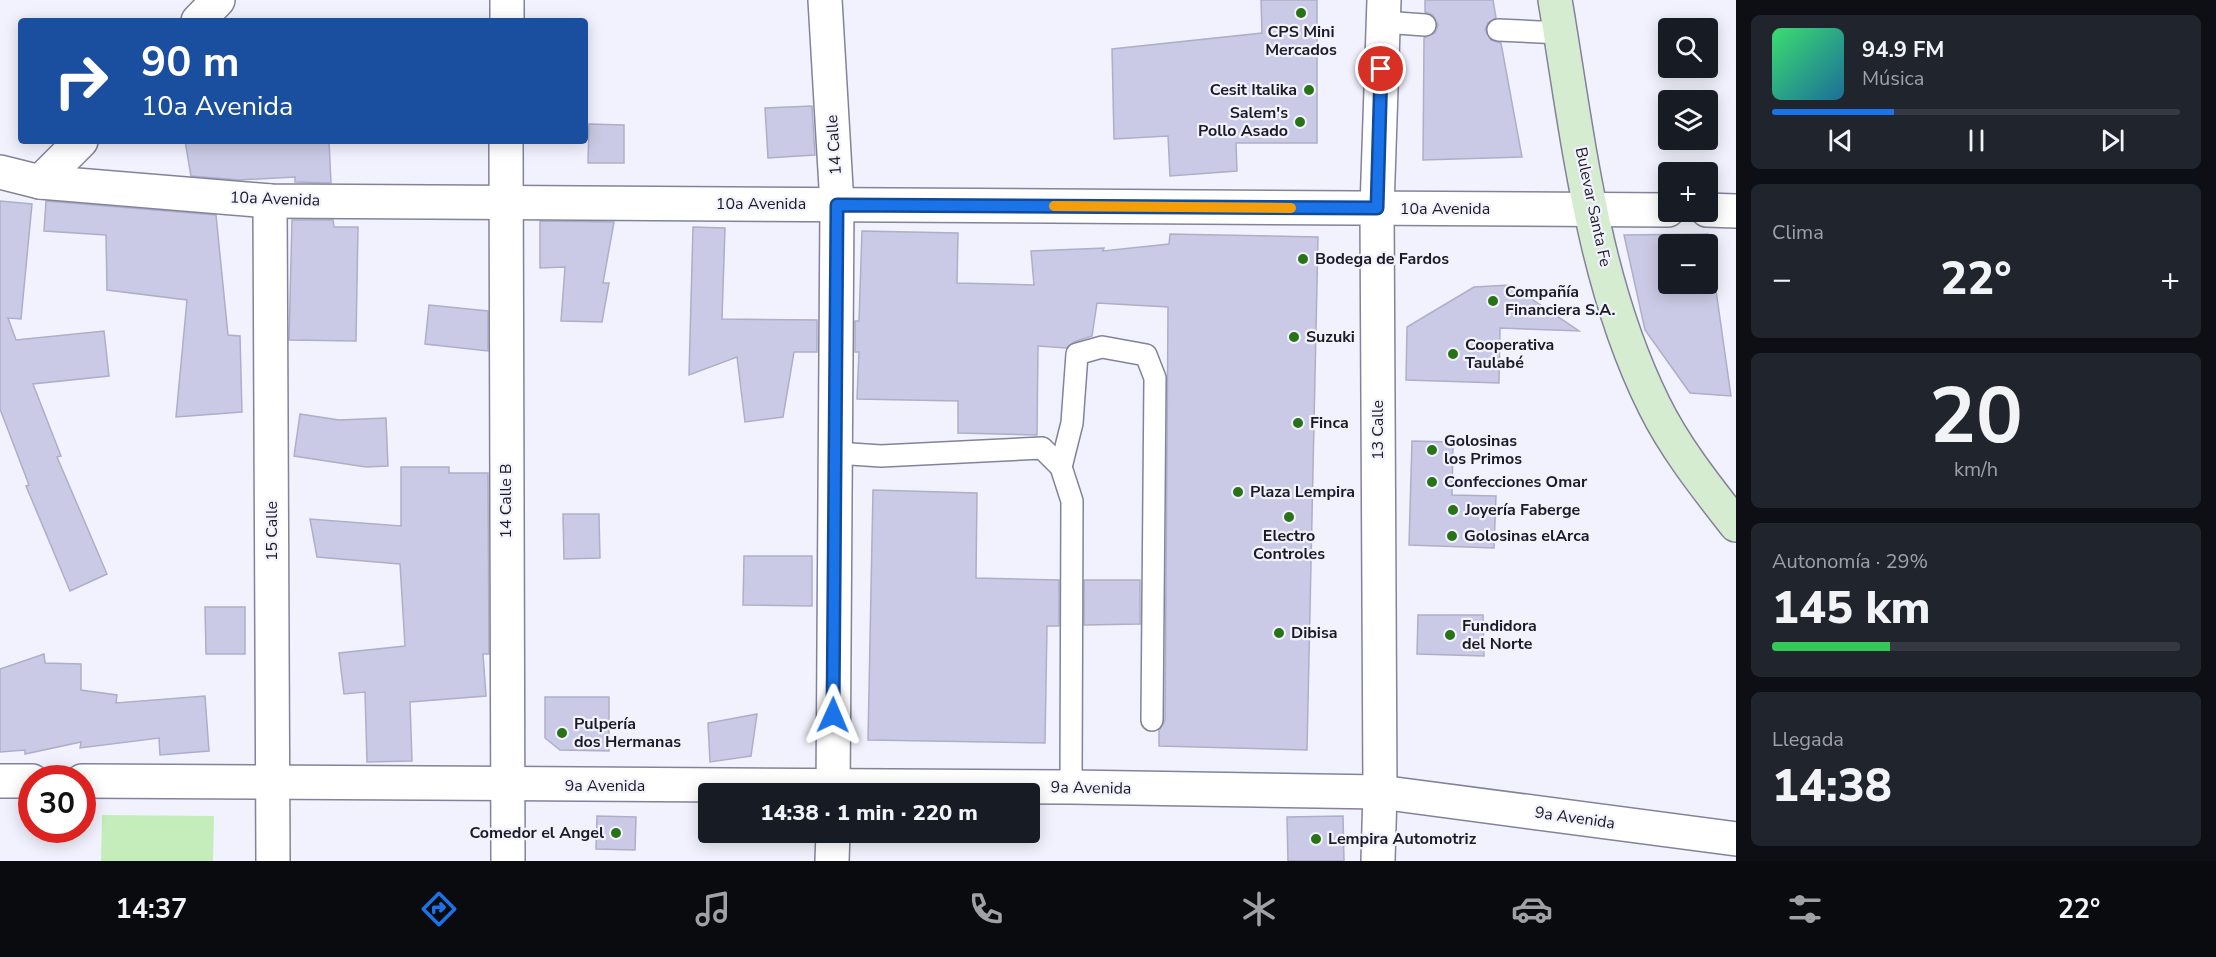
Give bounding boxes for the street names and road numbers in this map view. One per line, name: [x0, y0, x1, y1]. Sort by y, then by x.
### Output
street label: 14 Calle: [821, 114, 847, 176]
street label: Bulevar Santa Fe: [1570, 145, 1616, 269]
street label: 10a Avenida: [230, 186, 320, 212]
street label: 10a Avenida: [716, 193, 806, 215]
street label: 10a Avenida: [1400, 198, 1490, 220]
street label: 13 Calle: [1367, 400, 1389, 460]
street label: 14 Calle B: [495, 463, 517, 539]
street label: 15 Calle: [261, 501, 283, 561]
street label: 9a Avenida: [565, 775, 645, 797]
street label: 9a Avenida: [1050, 776, 1132, 800]
street label: 9a Avenida: [1534, 801, 1616, 835]

